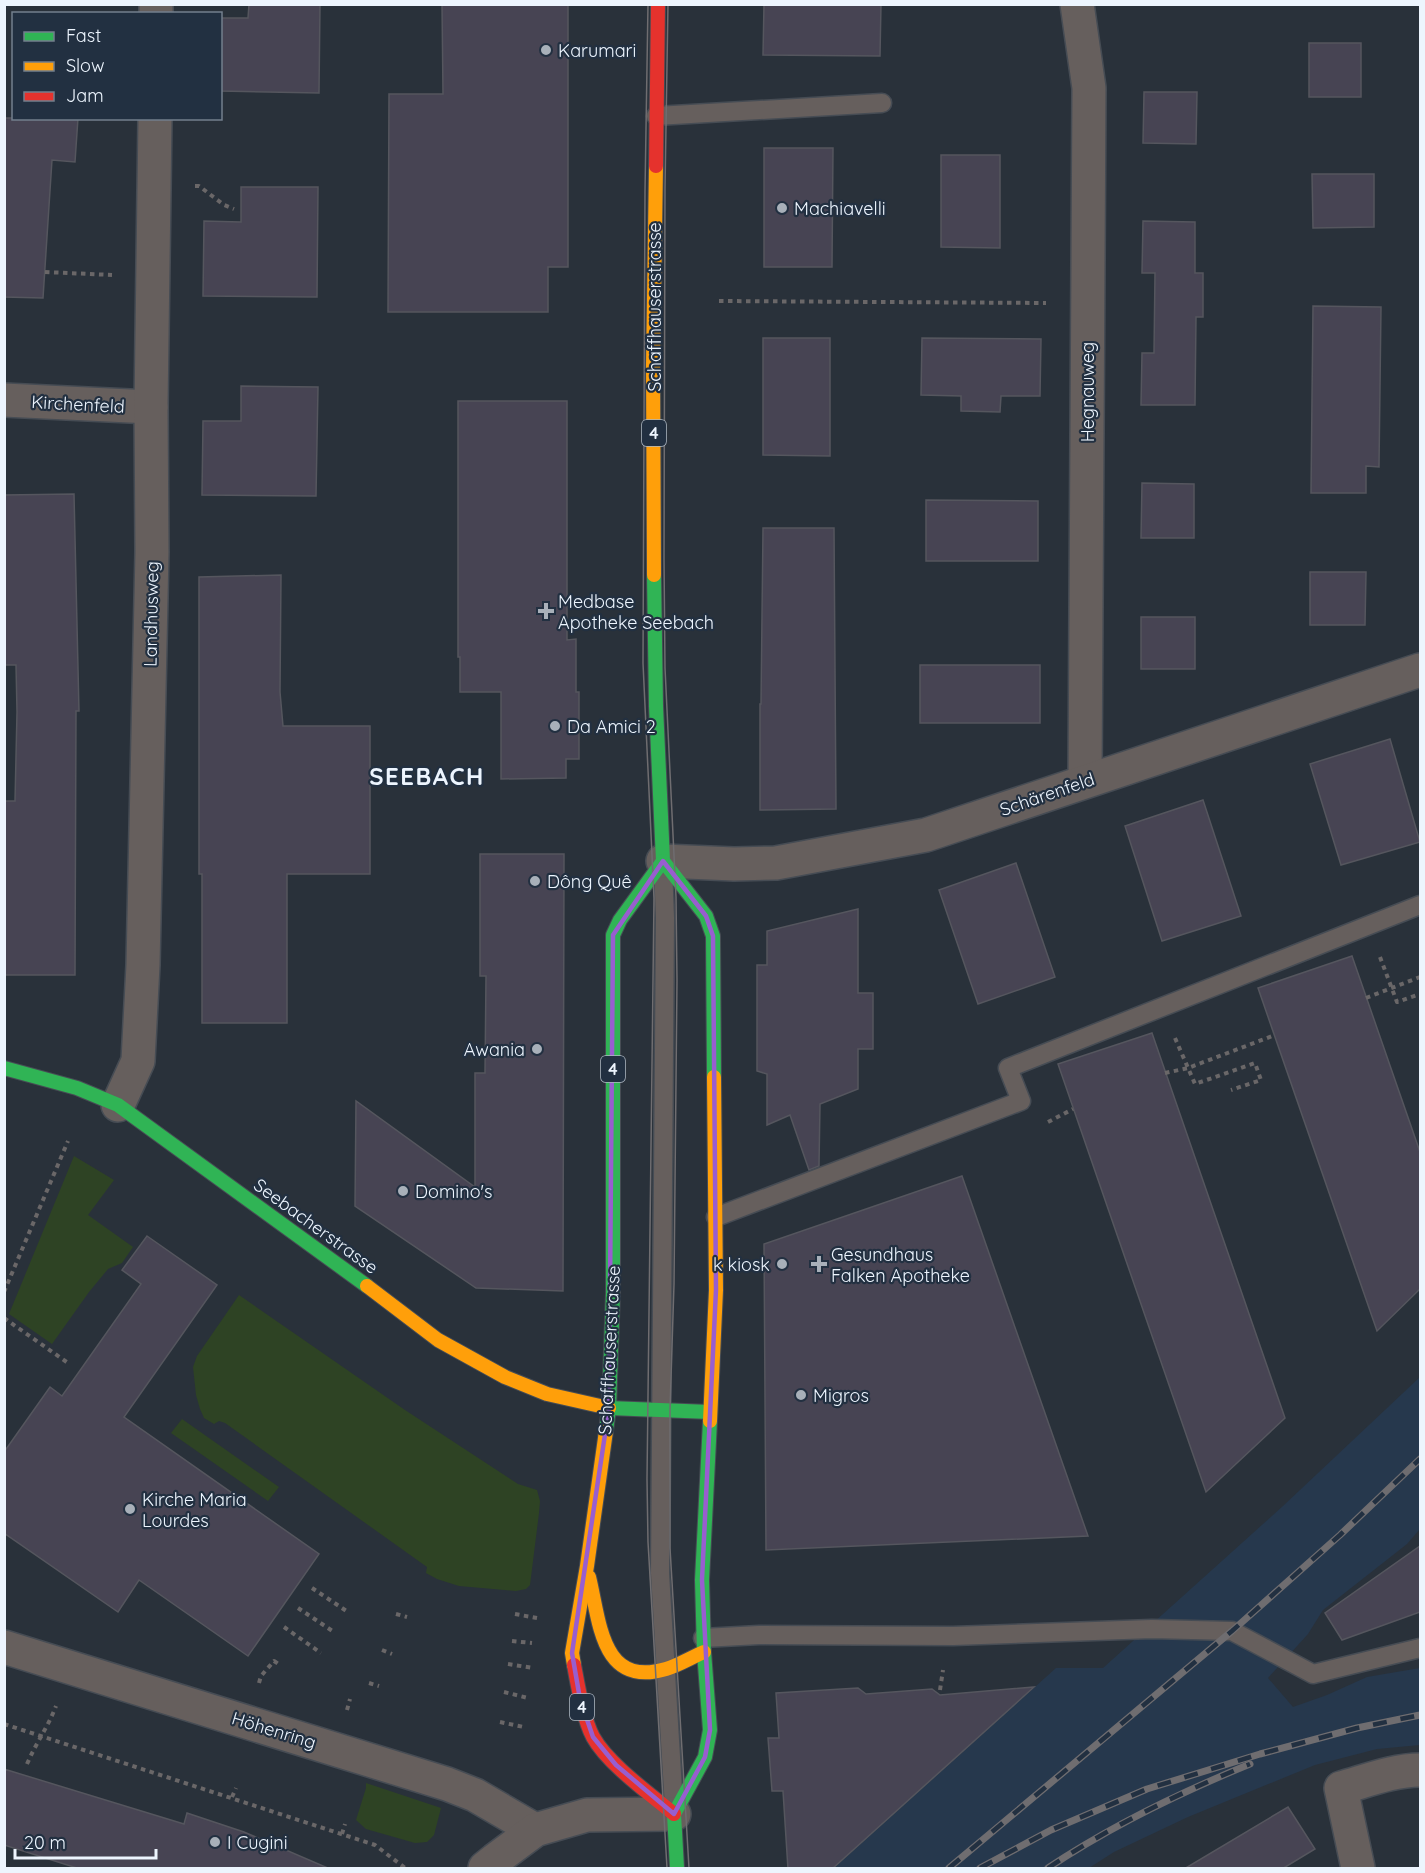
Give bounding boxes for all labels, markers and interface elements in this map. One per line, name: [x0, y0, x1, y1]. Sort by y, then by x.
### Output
legend: [12, 12, 222, 120]
text: Fast: [66, 24, 101, 47]
place label: Karumari: [558, 39, 636, 62]
marker: Karumari: [539, 43, 553, 57]
text: Slow: [66, 54, 104, 77]
text: Jam: [66, 84, 104, 107]
place label: Machiavelli: [794, 197, 886, 220]
marker: Machiavelli: [775, 201, 789, 215]
street label: Schaffhauserstrasse: [643, 222, 666, 392]
street label: Hegnauweg: [1076, 342, 1099, 442]
street label: Kirchenfeld: [31, 390, 125, 418]
road number: 4: [642, 420, 666, 446]
street label: Landhusweg: [139, 561, 163, 667]
place label: Medbase Apotheke Seebach: [558, 590, 714, 634]
marker: Medbase Apotheke Seebach: [539, 604, 553, 618]
place label: Da Amici 2: [567, 715, 656, 738]
marker: Da Amici 2: [548, 719, 562, 733]
district label: SEEBACH: [369, 761, 485, 791]
street label: Schärenfeld: [997, 767, 1097, 821]
place label: Dông Quê: [547, 870, 632, 893]
marker: Dông Quê: [528, 874, 542, 888]
place label: Awania: [464, 1038, 525, 1061]
marker: Awania: [530, 1042, 544, 1056]
road number: 4: [601, 1056, 625, 1082]
street label: Seebacherstrasse: [249, 1173, 383, 1279]
place label: Domino's: [415, 1180, 492, 1203]
marker: Domino's: [396, 1184, 410, 1198]
place label: Gesundhaus Falken Apotheke: [831, 1243, 970, 1287]
place label: k kiosk: [713, 1253, 770, 1276]
marker: k kiosk: [775, 1257, 789, 1271]
marker: Gesundhaus Falken Apotheke: [812, 1257, 826, 1271]
street label: Schaffhauserstrasse: [593, 1265, 625, 1435]
place label: Migros: [813, 1384, 869, 1407]
marker: Migros: [794, 1388, 808, 1402]
place label: Kirche Maria Lourdes: [142, 1488, 247, 1532]
marker: Kirche Maria Lourdes: [123, 1502, 137, 1516]
road number: 4: [570, 1694, 594, 1720]
street label: Höhenring: [229, 1706, 319, 1754]
scale bar: [15, 1822, 156, 1860]
text: 20 m: [24, 1831, 66, 1854]
place label: I Cugini: [227, 1831, 288, 1854]
marker: I Cugini: [208, 1835, 222, 1849]

